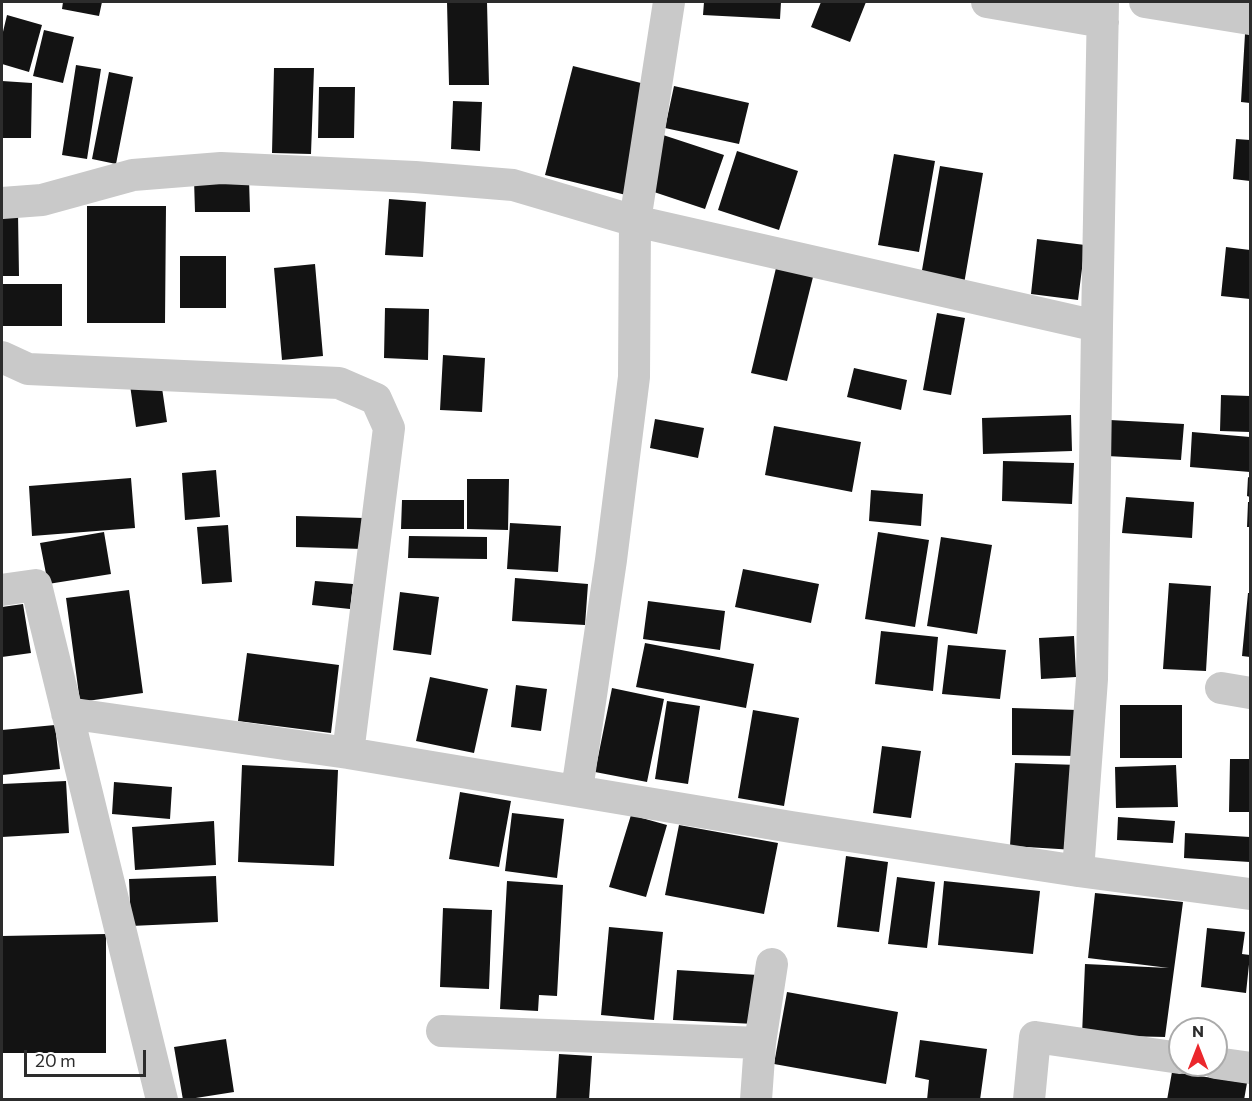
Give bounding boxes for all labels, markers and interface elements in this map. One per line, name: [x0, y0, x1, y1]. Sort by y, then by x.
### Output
north arrow: [1168, 1017, 1228, 1077]
text: N: [1192, 1021, 1204, 1040]
scale bar: [27, 1038, 148, 1076]
text: 20 m: [35, 1049, 76, 1071]

